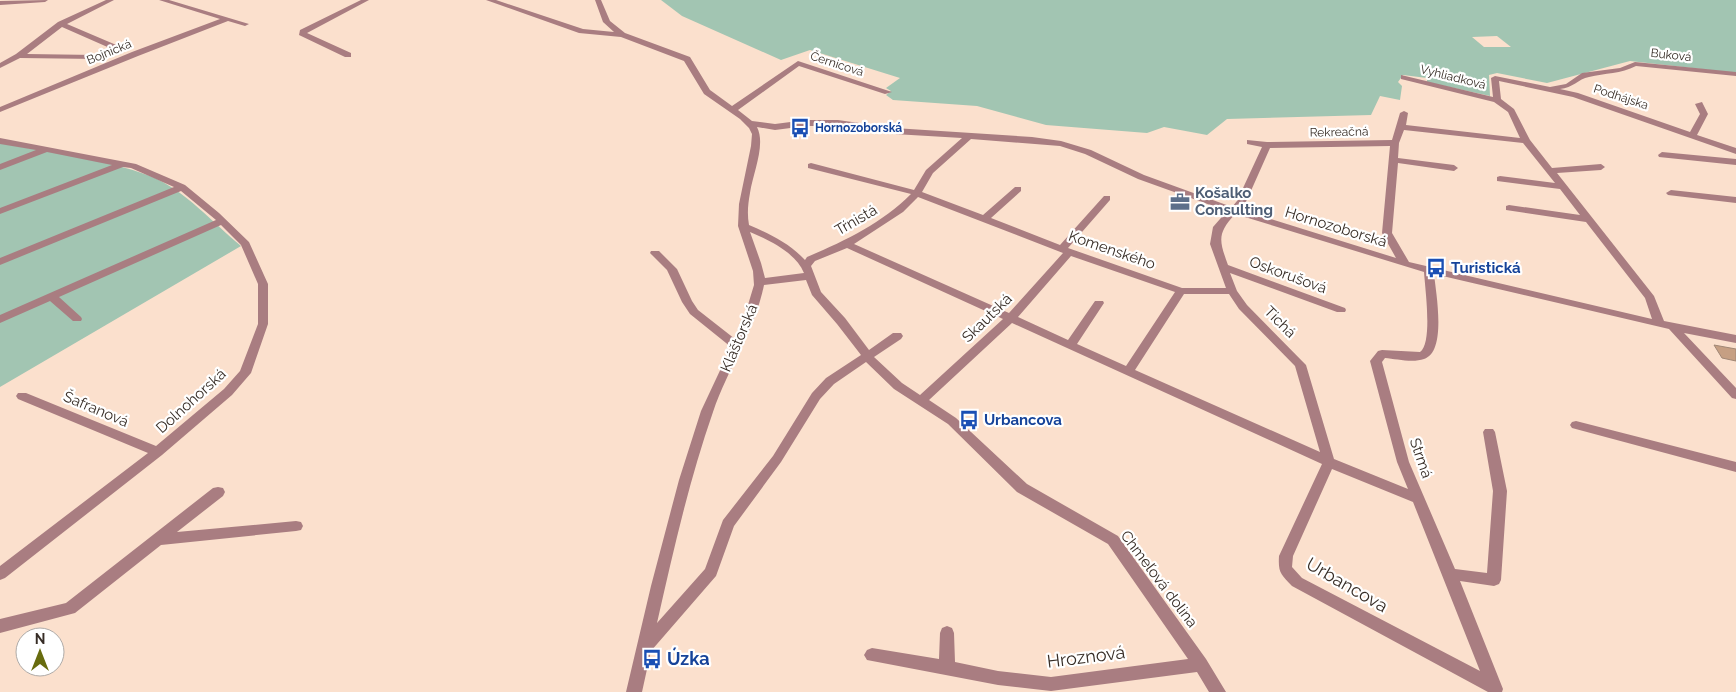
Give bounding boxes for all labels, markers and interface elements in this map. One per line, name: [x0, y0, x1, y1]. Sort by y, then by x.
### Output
street label: Bojnická: [85, 37, 133, 67]
street label: Buková: [1650, 46, 1692, 64]
street label: Černicová: [809, 49, 865, 79]
street label: Vyhliadková: [1419, 62, 1487, 92]
street label: Podhájska: [1592, 82, 1650, 112]
bus stop icon: Hornozoborská: [789, 117, 811, 139]
place label: Hornozoborská: [815, 121, 902, 135]
street label: Rekreačná: [1309, 124, 1369, 140]
place label: Košalko Consulting: [1195, 184, 1273, 219]
office icon: Košalko Consulting: [1169, 191, 1191, 213]
street label: Tŕnistá: [832, 201, 880, 239]
street label: Hornozoborská: [1283, 203, 1389, 251]
street label: Komenského: [1066, 227, 1158, 273]
street label: Oskorušová: [1247, 253, 1329, 297]
bus stop icon: Turistická: [1425, 257, 1447, 279]
place label: Turistická: [1451, 259, 1521, 277]
street label: Skautská: [958, 290, 1016, 346]
street label: Kláštorská: [717, 302, 761, 374]
street label: Tichá: [1260, 302, 1300, 342]
street label: Dolnohorská: [152, 365, 230, 437]
street label: Šafranová: [61, 386, 132, 431]
bus stop icon: Urbancova: [958, 409, 980, 431]
place label: Urbancova: [984, 411, 1062, 429]
street label: Strmá: [1406, 436, 1436, 480]
street label: Chmeľová dolina: [1117, 527, 1201, 631]
street label: Urbancova: [1303, 553, 1392, 616]
north arrow: [15, 627, 65, 677]
text: N: [35, 631, 45, 647]
street label: Hroznová: [1046, 641, 1126, 672]
place label: Úzka: [667, 647, 710, 669]
bus stop icon: Úzka: [641, 648, 663, 670]

